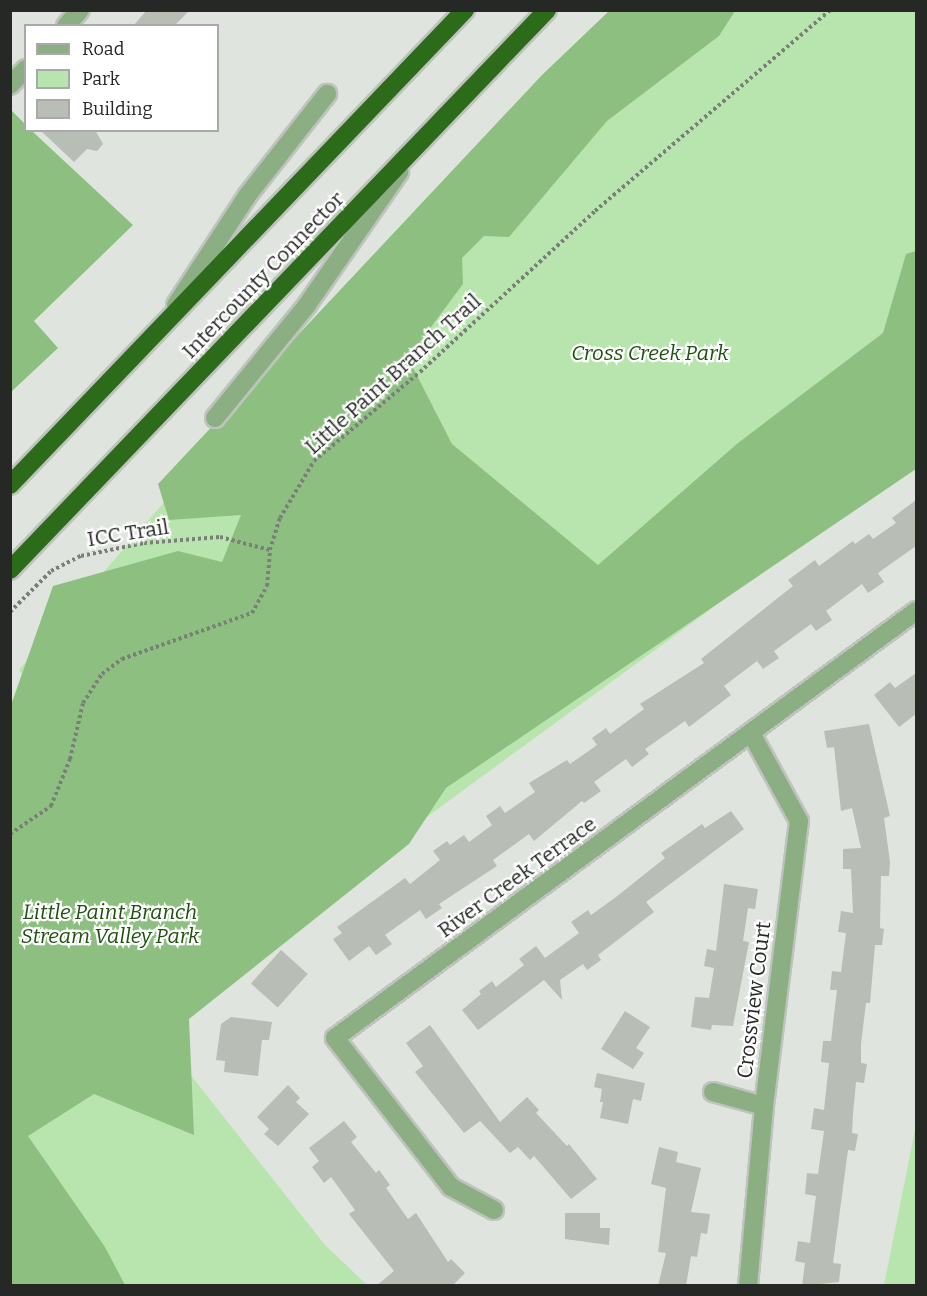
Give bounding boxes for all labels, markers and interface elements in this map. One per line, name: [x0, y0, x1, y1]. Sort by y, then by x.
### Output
legend: [24, 24, 219, 132]
text: Road: [82, 38, 124, 60]
text: Park: [82, 68, 120, 90]
text: Building: [82, 98, 153, 120]
street label: Intercounty Connector: [177, 186, 349, 364]
street label: Little Paint Branch Trail: [300, 289, 486, 459]
park label: Cross Creek Park: [571, 340, 729, 366]
street label: ICC Trail: [85, 514, 171, 552]
street label: River Creek Terrace: [433, 811, 601, 943]
park label: Little Paint Branch Stream Valley Park: [21, 899, 199, 949]
street label: Crossview Court: [732, 920, 776, 1080]

